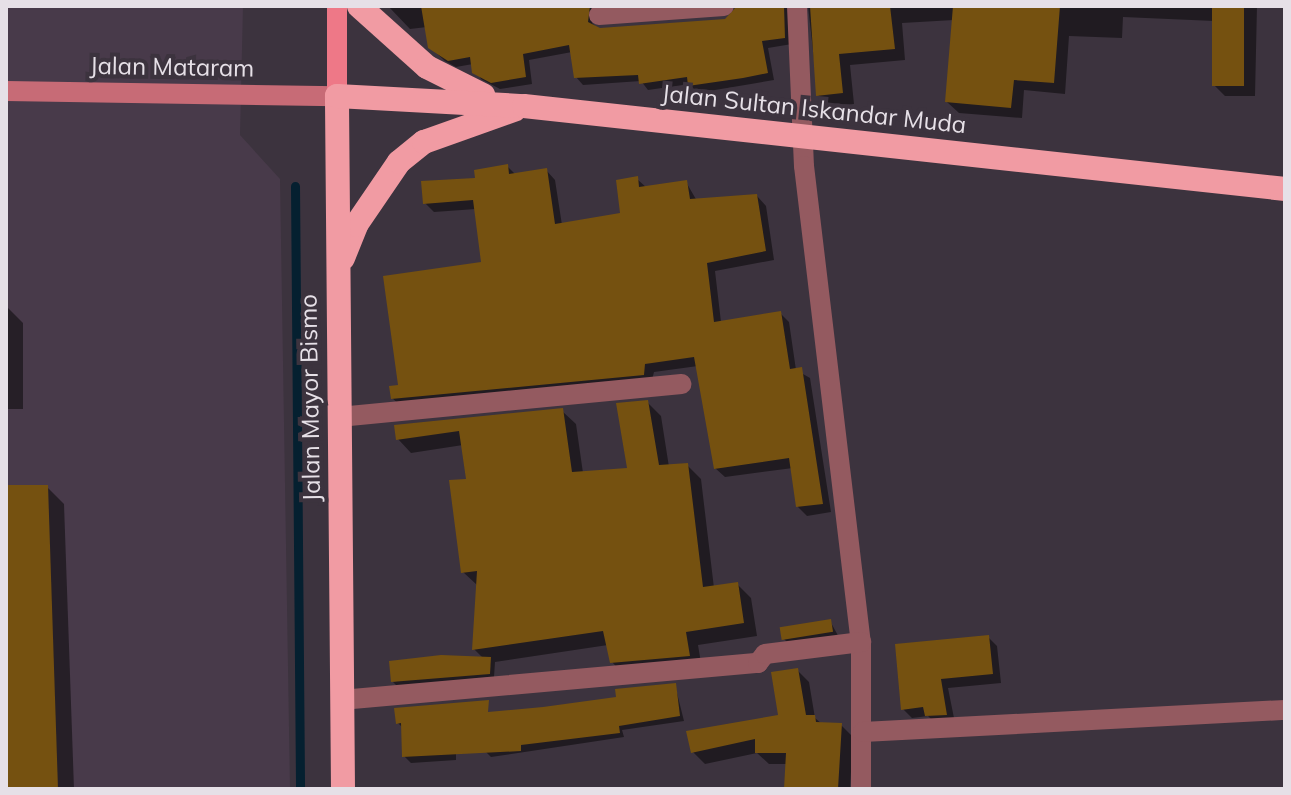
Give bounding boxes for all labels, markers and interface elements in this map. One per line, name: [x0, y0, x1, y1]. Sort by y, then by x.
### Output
street label: Jalan Mataram: [89, 51, 255, 83]
street label: Jalan Sultan Iskandar Muda: [660, 79, 968, 139]
street label: Jalan Mayor Bismo: [294, 294, 326, 502]

